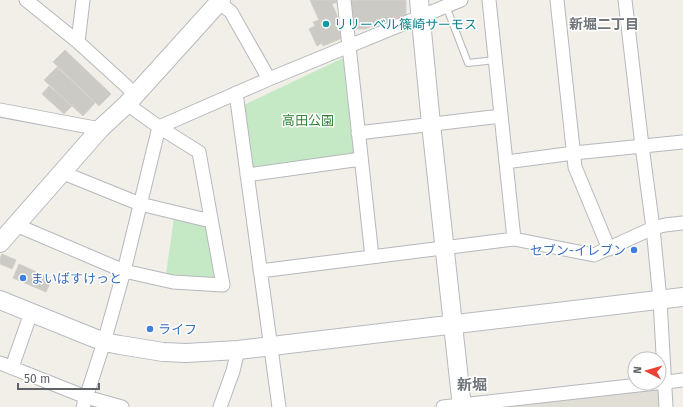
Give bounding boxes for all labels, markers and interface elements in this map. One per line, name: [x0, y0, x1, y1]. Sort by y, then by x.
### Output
district label: 新堀二丁目: [569, 16, 639, 33]
place label: リリーベル篠崎サーモス: [334, 17, 477, 32]
marker: リリーベル篠崎サーモス: [321, 19, 331, 29]
park label: 高田公園: [282, 113, 334, 128]
place label: セブン-イレブン: [530, 243, 626, 258]
marker: セブン-イレブン: [629, 245, 639, 255]
place label: まいばすけっと: [31, 271, 122, 286]
marker: まいばすけっと: [18, 273, 28, 283]
place label: ライフ: [158, 322, 197, 337]
marker: ライフ: [145, 324, 155, 334]
north arrow: [627, 351, 667, 391]
scale bar: [18, 365, 99, 391]
text: N: [631, 366, 644, 374]
text: 50 m: [24, 372, 50, 386]
district label: 新堀: [457, 376, 487, 394]

